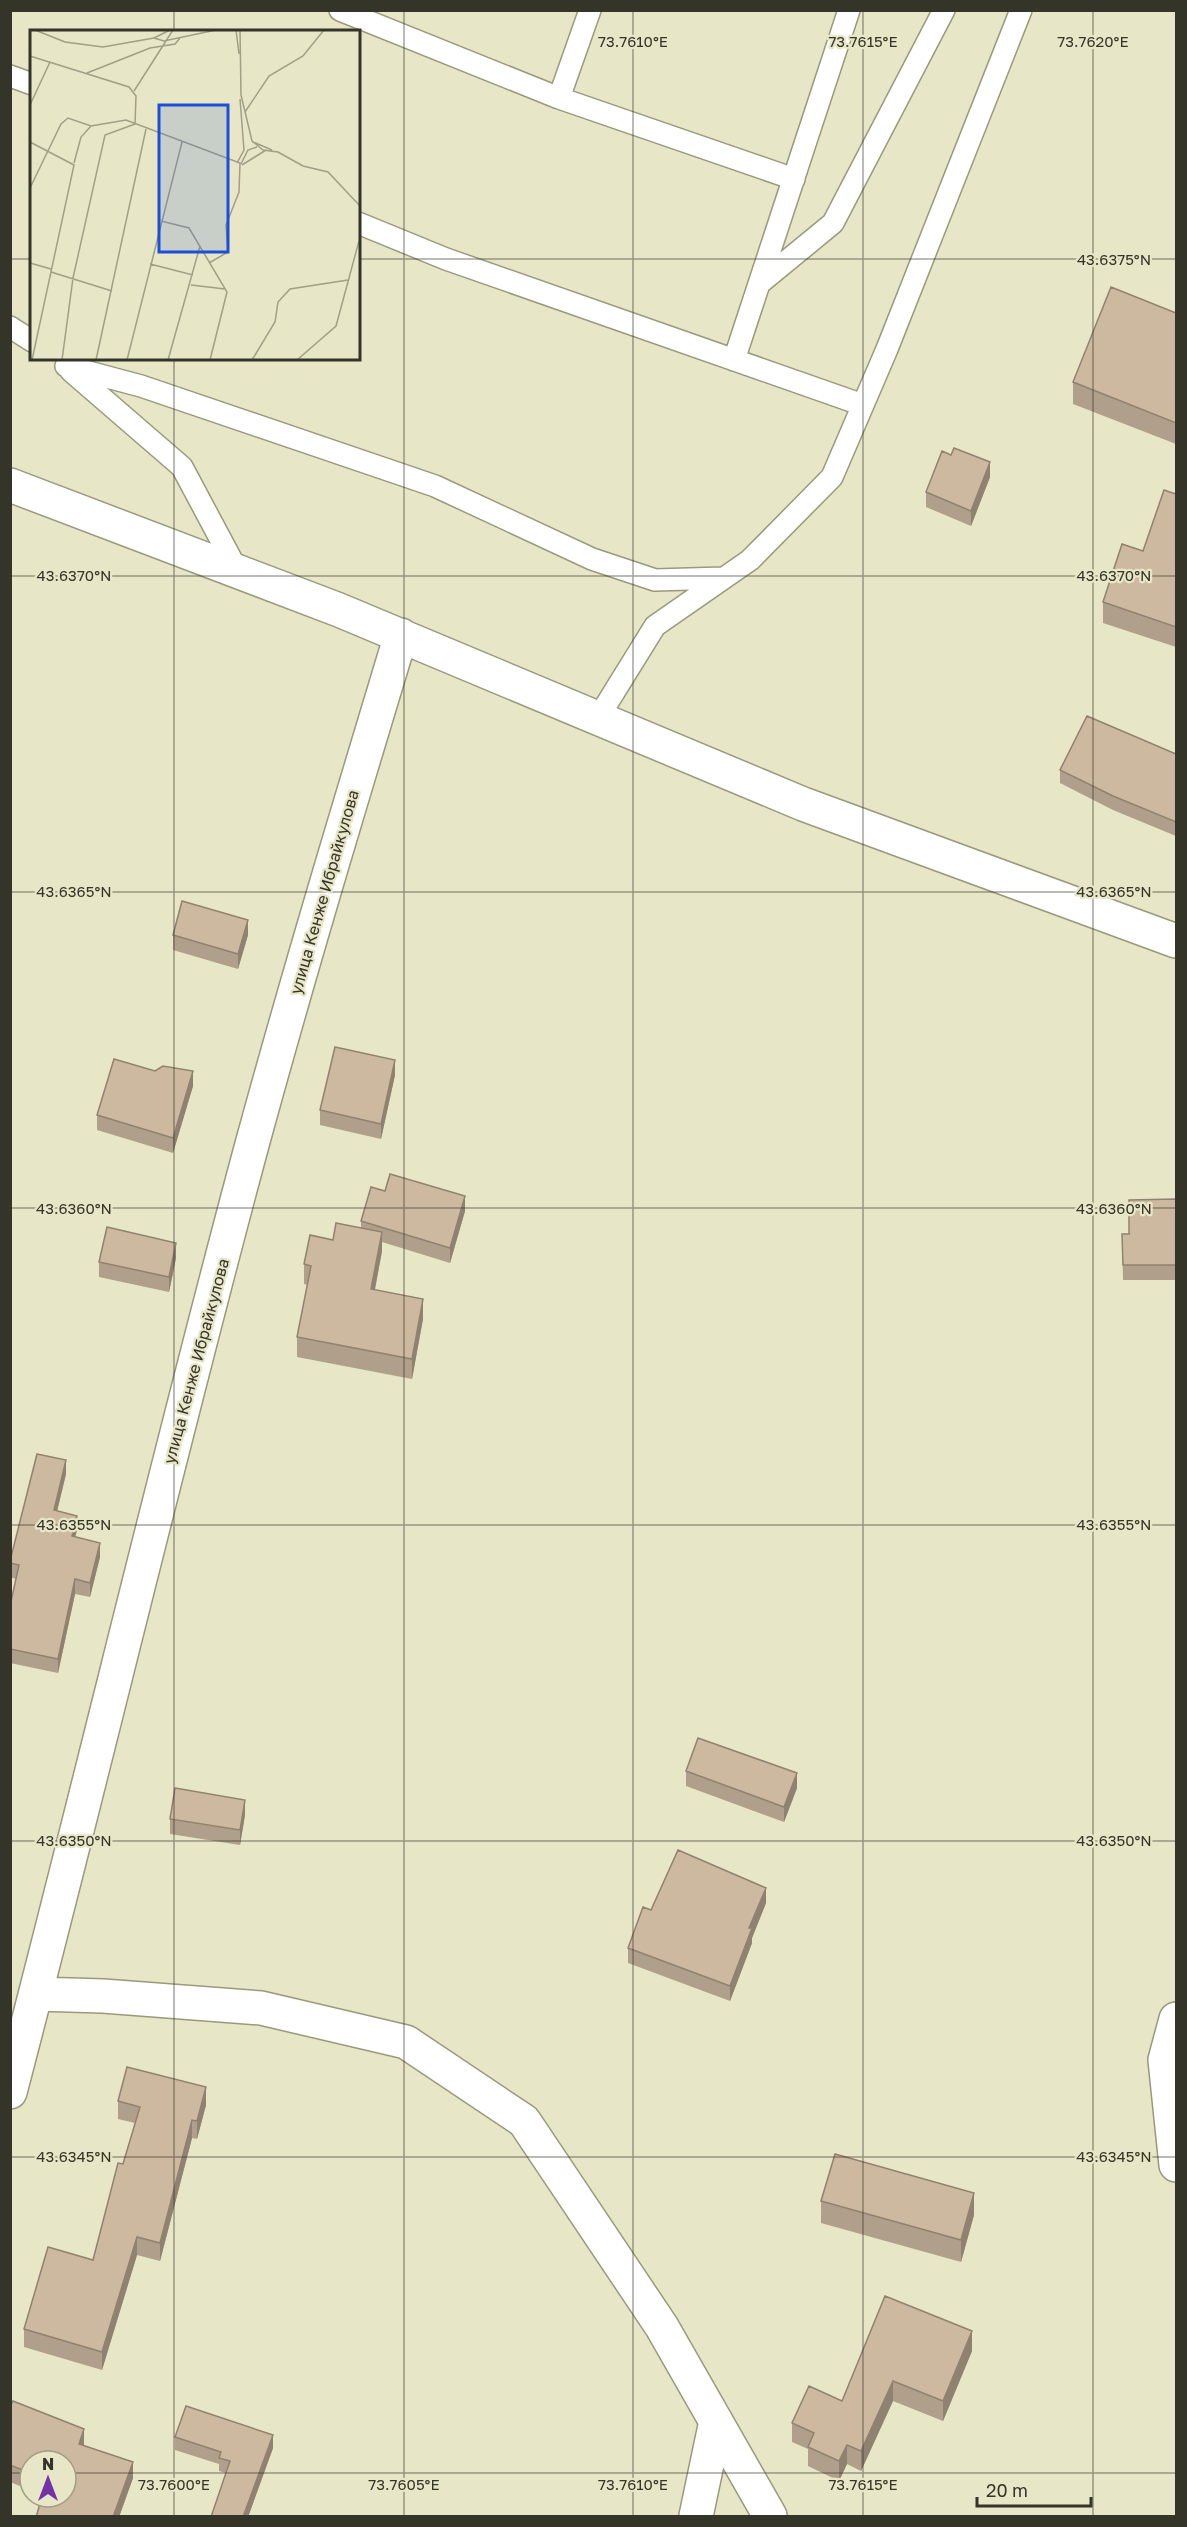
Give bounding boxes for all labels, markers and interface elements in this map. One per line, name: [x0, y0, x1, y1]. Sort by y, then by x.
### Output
inset map: [30, 30, 360, 360]
text: 73.7610°E: [598, 32, 668, 50]
text: 73.7615°E: [828, 32, 898, 50]
text: 73.7620°E: [1057, 32, 1129, 50]
text: 43.6375°N: [1077, 250, 1151, 268]
text: 43.6370°N: [37, 566, 111, 584]
text: 43.6370°N: [1077, 566, 1151, 584]
street label: улица Кенже Ибрайкулова: [285, 787, 363, 997]
text: 43.6365°N: [36, 882, 112, 900]
text: 43.6365°N: [1076, 882, 1152, 900]
text: 43.6360°N: [36, 1199, 112, 1217]
text: 43.6360°N: [1076, 1199, 1152, 1217]
street label: улица Кенже Ибрайкулова: [159, 1256, 233, 1466]
text: 43.6355°N: [37, 1515, 111, 1533]
text: 43.6355°N: [1077, 1515, 1151, 1533]
text: 43.6350°N: [36, 1831, 112, 1849]
text: 43.6350°N: [1076, 1831, 1152, 1849]
text: 43.6345°N: [36, 2147, 112, 2165]
text: 43.6345°N: [1076, 2147, 1152, 2165]
north arrow: [18, 2449, 78, 2509]
text: N: [42, 2454, 54, 2474]
scale bar: [977, 2470, 1091, 2508]
text: 73.7600°E: [138, 2475, 210, 2493]
text: 73.7605°E: [368, 2475, 440, 2493]
text: 73.7610°E: [598, 2475, 668, 2493]
text: 73.7615°E: [828, 2475, 898, 2493]
text: 20 m: [986, 2479, 1028, 2501]

